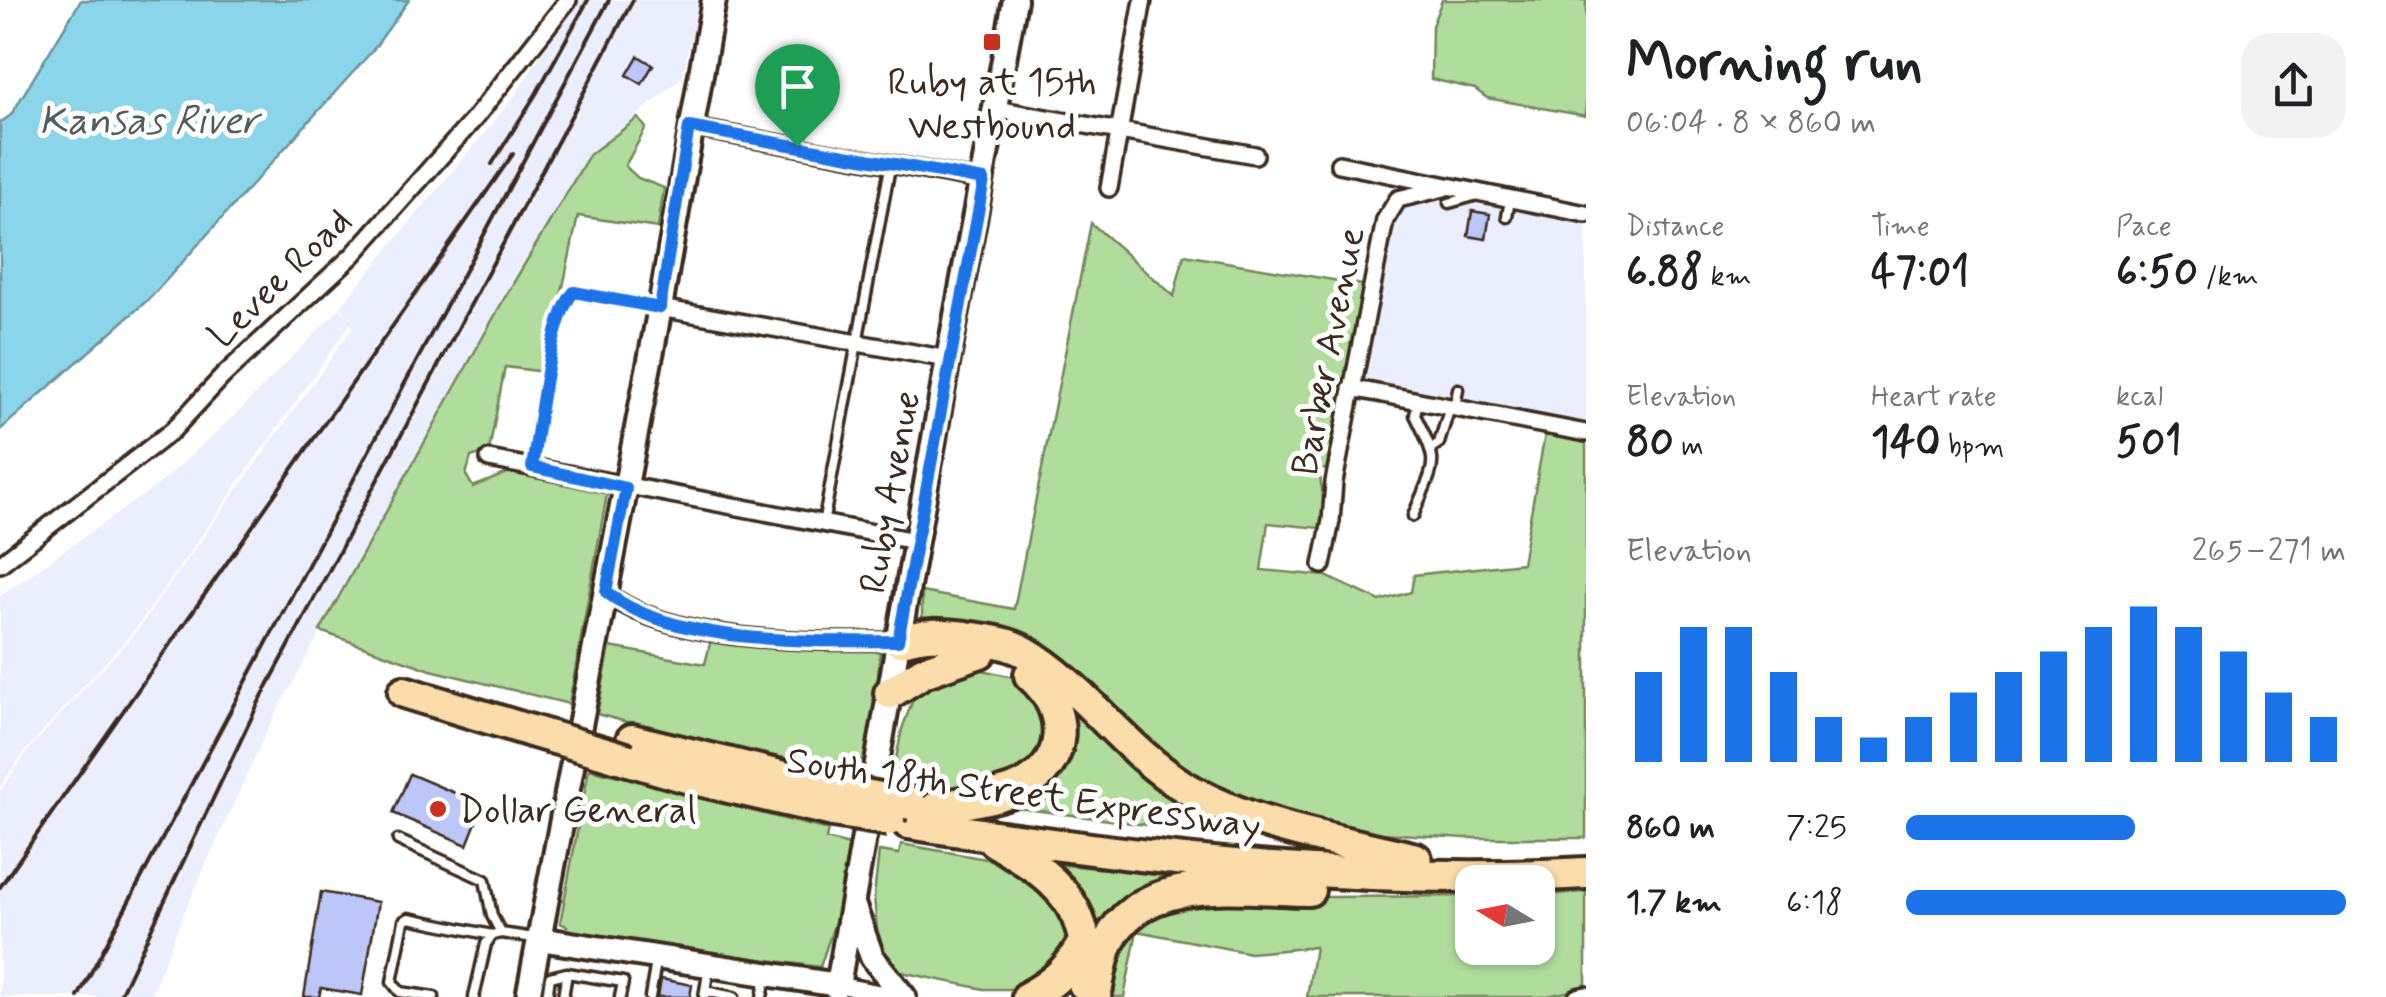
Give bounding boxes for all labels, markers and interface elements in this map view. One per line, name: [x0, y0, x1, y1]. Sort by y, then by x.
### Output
text: Morning run: [1626, 28, 1923, 100]
marker: Ruby at 15th Westbound: [981, 31, 1003, 53]
button: share: [2241, 33, 2346, 138]
pin: [755, 44, 840, 147]
icon: arrive: [770, 59, 825, 114]
place label: Ruby at 15th Westbound: [887, 59, 1097, 152]
water label: Kansas River: [39, 96, 263, 148]
text: 06:04 · 8 × 860 m: [1626, 102, 1876, 144]
street label: Levee Road: [198, 198, 363, 360]
text: Distance: [1626, 209, 1724, 246]
text: Time: [1871, 209, 1930, 246]
text: Pace: [2116, 209, 2172, 246]
street label: Barber Avenue: [1281, 223, 1378, 480]
text: 6.88: [1626, 246, 1703, 301]
text: 47:01: [1871, 246, 1969, 301]
text: 6:50: [2116, 246, 2198, 301]
text: km: [1703, 259, 1751, 296]
text: /km: [2198, 259, 2259, 296]
text: Elevation: [1626, 379, 1736, 416]
text: Heart rate: [1871, 379, 1997, 416]
text: kcal: [2116, 379, 2163, 416]
street label: Ruby Avenue: [850, 387, 933, 597]
text: 80: [1626, 416, 1674, 471]
text: 140: [1871, 416, 1941, 471]
text: 501: [2116, 416, 2182, 471]
text: m: [1674, 429, 1704, 466]
text: bpm: [1941, 429, 2004, 466]
text: Elevation: [1626, 530, 1752, 572]
text: 265–271 m: [2192, 530, 2346, 572]
street label: South 18th Street Expressway: [784, 737, 1264, 852]
place label: Dollar General: [458, 787, 696, 836]
marker: Dollar General: [427, 798, 449, 820]
text: 860 m: [1626, 807, 1715, 849]
text: 7:25: [1786, 807, 1847, 849]
north arrow: [1455, 865, 1555, 965]
map controls: [1455, 865, 1555, 965]
text: 1.7 km: [1626, 882, 1722, 924]
text: 6:18: [1786, 882, 1843, 924]

